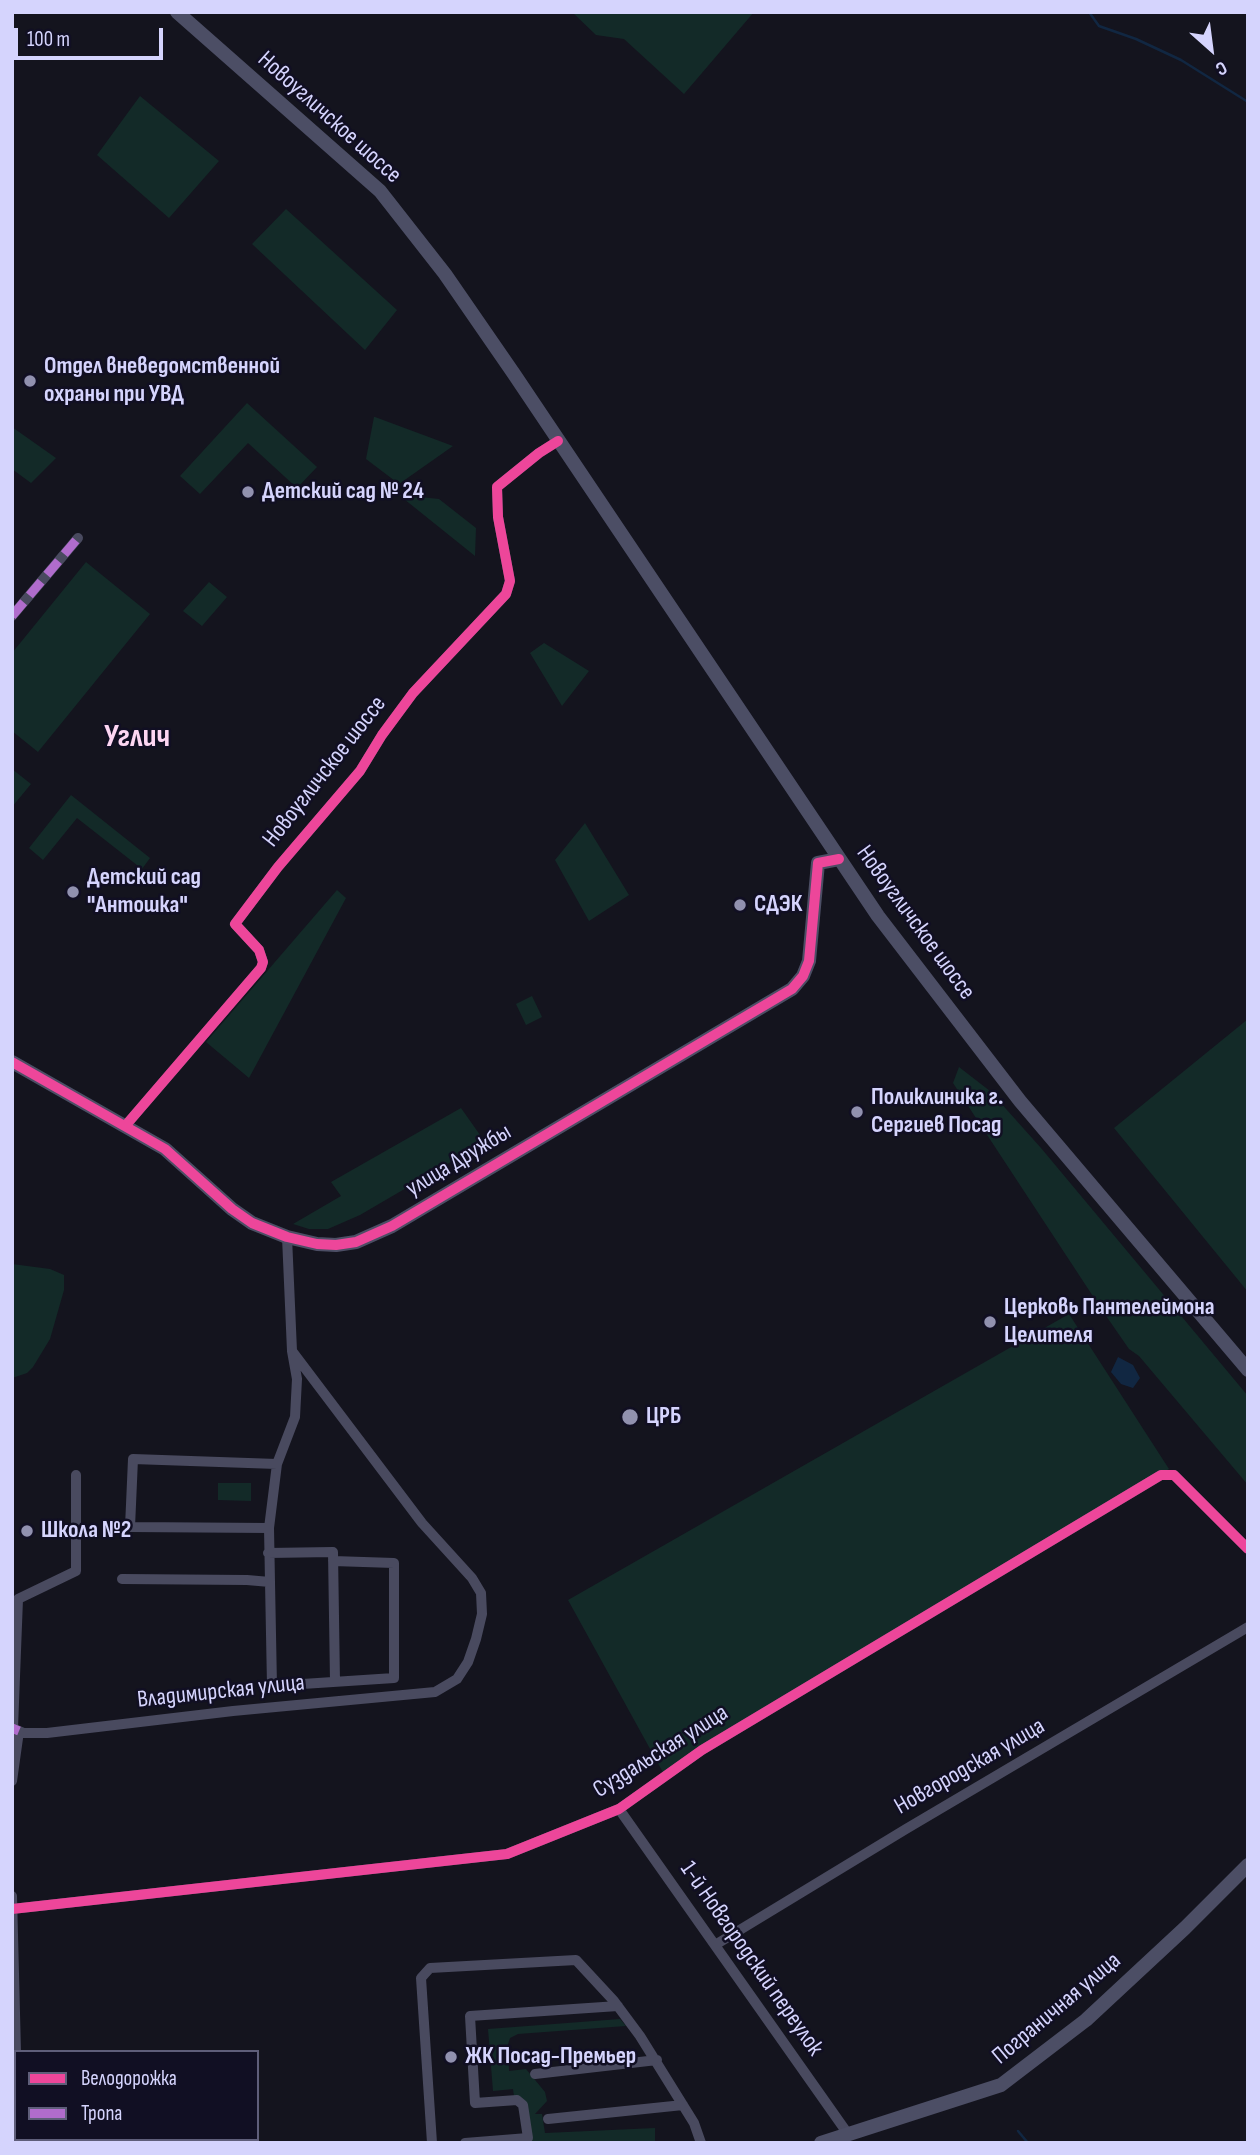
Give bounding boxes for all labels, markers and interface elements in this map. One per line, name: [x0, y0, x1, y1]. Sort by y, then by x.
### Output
scale bar: [18, 14, 166, 58]
north arrow: [1176, 14, 1246, 84]
text: 100 m: [27, 27, 70, 52]
street label: Новоугличское шоссе: [251, 46, 407, 190]
text: С: [1211, 56, 1231, 80]
place label: Отдел вневедомственной охраны при УВД: [44, 353, 280, 409]
marker: Отдел вневедомственной охраны при УВД: [22, 373, 38, 389]
place label: Детский сад № 24: [262, 478, 424, 506]
marker: Детский сад № 24: [240, 484, 256, 500]
street label: Новоугличское шоссе: [257, 691, 393, 853]
district label: Углич: [104, 719, 170, 757]
street label: Новоугличское шоссе: [849, 840, 981, 1006]
place label: Детский сад "Антошка": [87, 864, 201, 920]
marker: Детский сад "Антошка": [65, 884, 81, 900]
place label: СДЭК: [754, 891, 802, 919]
marker: СДЭК: [732, 897, 748, 913]
place label: Поликлиника г. Сергиев Посад: [871, 1084, 1004, 1140]
marker: Поликлиника г. Сергиев Посад: [849, 1104, 865, 1120]
street label: улица Дружбы: [401, 1118, 517, 1204]
place label: Церковь Пантелеймона Целителя: [1004, 1294, 1215, 1350]
marker: Церковь Пантелеймона Целителя: [982, 1314, 998, 1330]
place label: ЦРБ: [646, 1403, 681, 1431]
marker: ЦРБ: [620, 1407, 640, 1427]
place label: Школа №2: [41, 1517, 131, 1545]
marker: Школа №2: [19, 1523, 35, 1539]
street label: Владимирская улица: [136, 1669, 306, 1715]
street label: Суздальская улица: [588, 1699, 734, 1805]
street label: Новгородская улица: [890, 1712, 1050, 1822]
street label: 1-й Новгородский переулок: [673, 1856, 829, 2062]
street label: Пограничная улица: [987, 1947, 1127, 2071]
place label: ЖК Посад-Премьер: [465, 2043, 636, 2071]
marker: ЖК Посад-Премьер: [443, 2049, 459, 2065]
legend: [14, 2050, 259, 2141]
text: Велодорожка: [81, 2066, 177, 2091]
text: Тропа: [81, 2101, 122, 2126]

